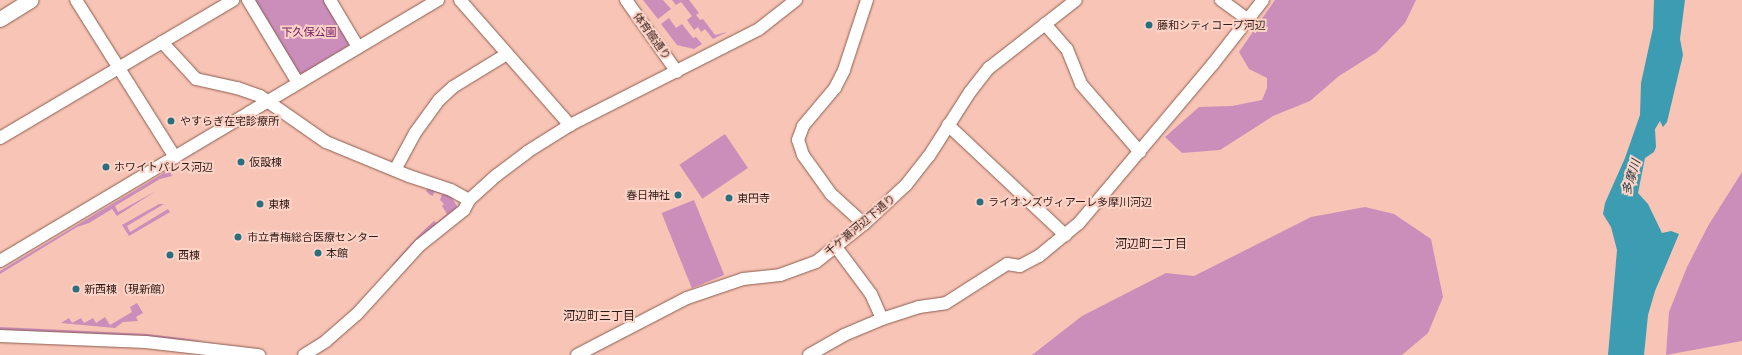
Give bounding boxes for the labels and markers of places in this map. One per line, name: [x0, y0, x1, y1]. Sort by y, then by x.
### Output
place label: 藤和シティコープ河辺: [1157, 18, 1267, 32]
marker: 藤和シティコープ河辺: [1144, 20, 1154, 30]
place label: やすらぎ在宅診療所: [180, 114, 279, 128]
marker: やすらぎ在宅診療所: [165, 115, 177, 127]
place label: 仮設棟: [249, 155, 282, 169]
marker: 仮設棟: [236, 157, 246, 167]
place label: ホワイトパレス河辺: [114, 160, 213, 174]
marker: ホワイトパレス河辺: [101, 162, 111, 172]
place label: 春日神社: [626, 188, 670, 202]
marker: 春日神社: [673, 190, 683, 200]
place label: 東円寺: [737, 191, 770, 205]
marker: 東円寺: [724, 193, 734, 203]
place label: ライオンズヴィアーレ多摩川河辺: [988, 195, 1152, 209]
place label: 東棟: [268, 197, 290, 211]
marker: ライオンズヴィアーレ多摩川河辺: [975, 197, 985, 207]
marker: 東棟: [255, 199, 265, 209]
place label: 市立青梅総合医療センター: [247, 230, 379, 244]
marker: 市立青梅総合医療センター: [232, 231, 244, 243]
place label: 本館: [326, 246, 348, 260]
place label: 西棟: [178, 248, 200, 262]
marker: 本館: [313, 248, 323, 258]
marker: 西棟: [165, 250, 175, 260]
place label: 新西棟（現新館）: [84, 282, 172, 296]
marker: 新西棟（現新館）: [71, 284, 81, 294]

